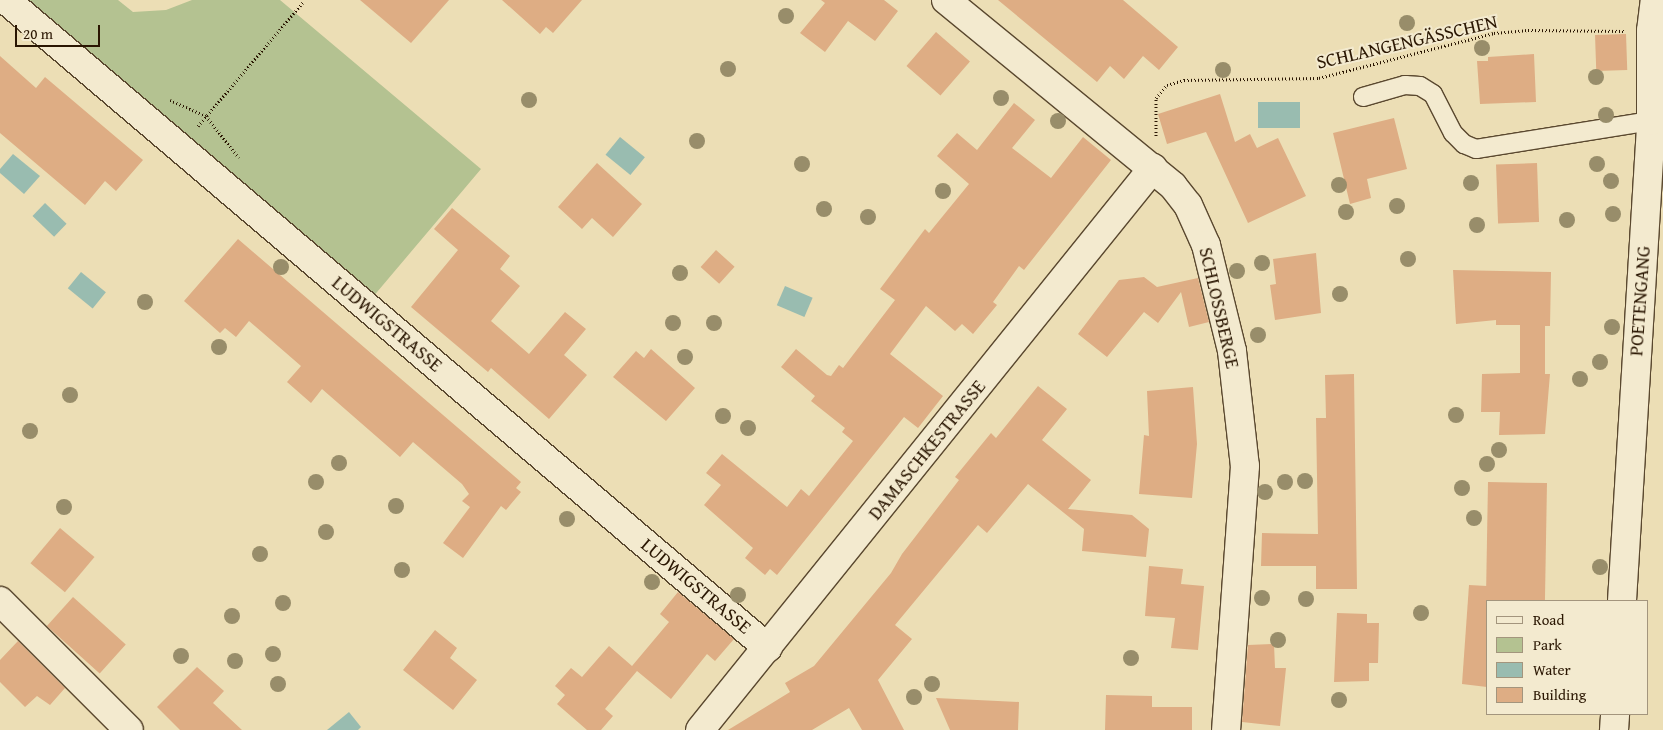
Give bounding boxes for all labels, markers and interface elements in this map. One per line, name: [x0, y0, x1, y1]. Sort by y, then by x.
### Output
street label: SCHLANGENGÄSSCHEN: [1314, 10, 1500, 74]
scale bar: [18, 15, 102, 47]
text: 20 m: [23, 23, 53, 44]
street label: SCHLOSSBERGE: [1194, 245, 1244, 371]
street label: POETENGANG: [1625, 245, 1655, 357]
street label: LUDWIGSTRASSE: [327, 271, 447, 377]
street label: DAMASCHKESTRASSE: [864, 376, 990, 524]
street label: LUDWIGSTRASSE: [636, 533, 756, 639]
legend: [1486, 600, 1648, 715]
text: Road: [1533, 609, 1564, 630]
text: Park: [1533, 634, 1562, 655]
text: Water: [1533, 659, 1571, 680]
text: Building: [1533, 684, 1586, 705]

